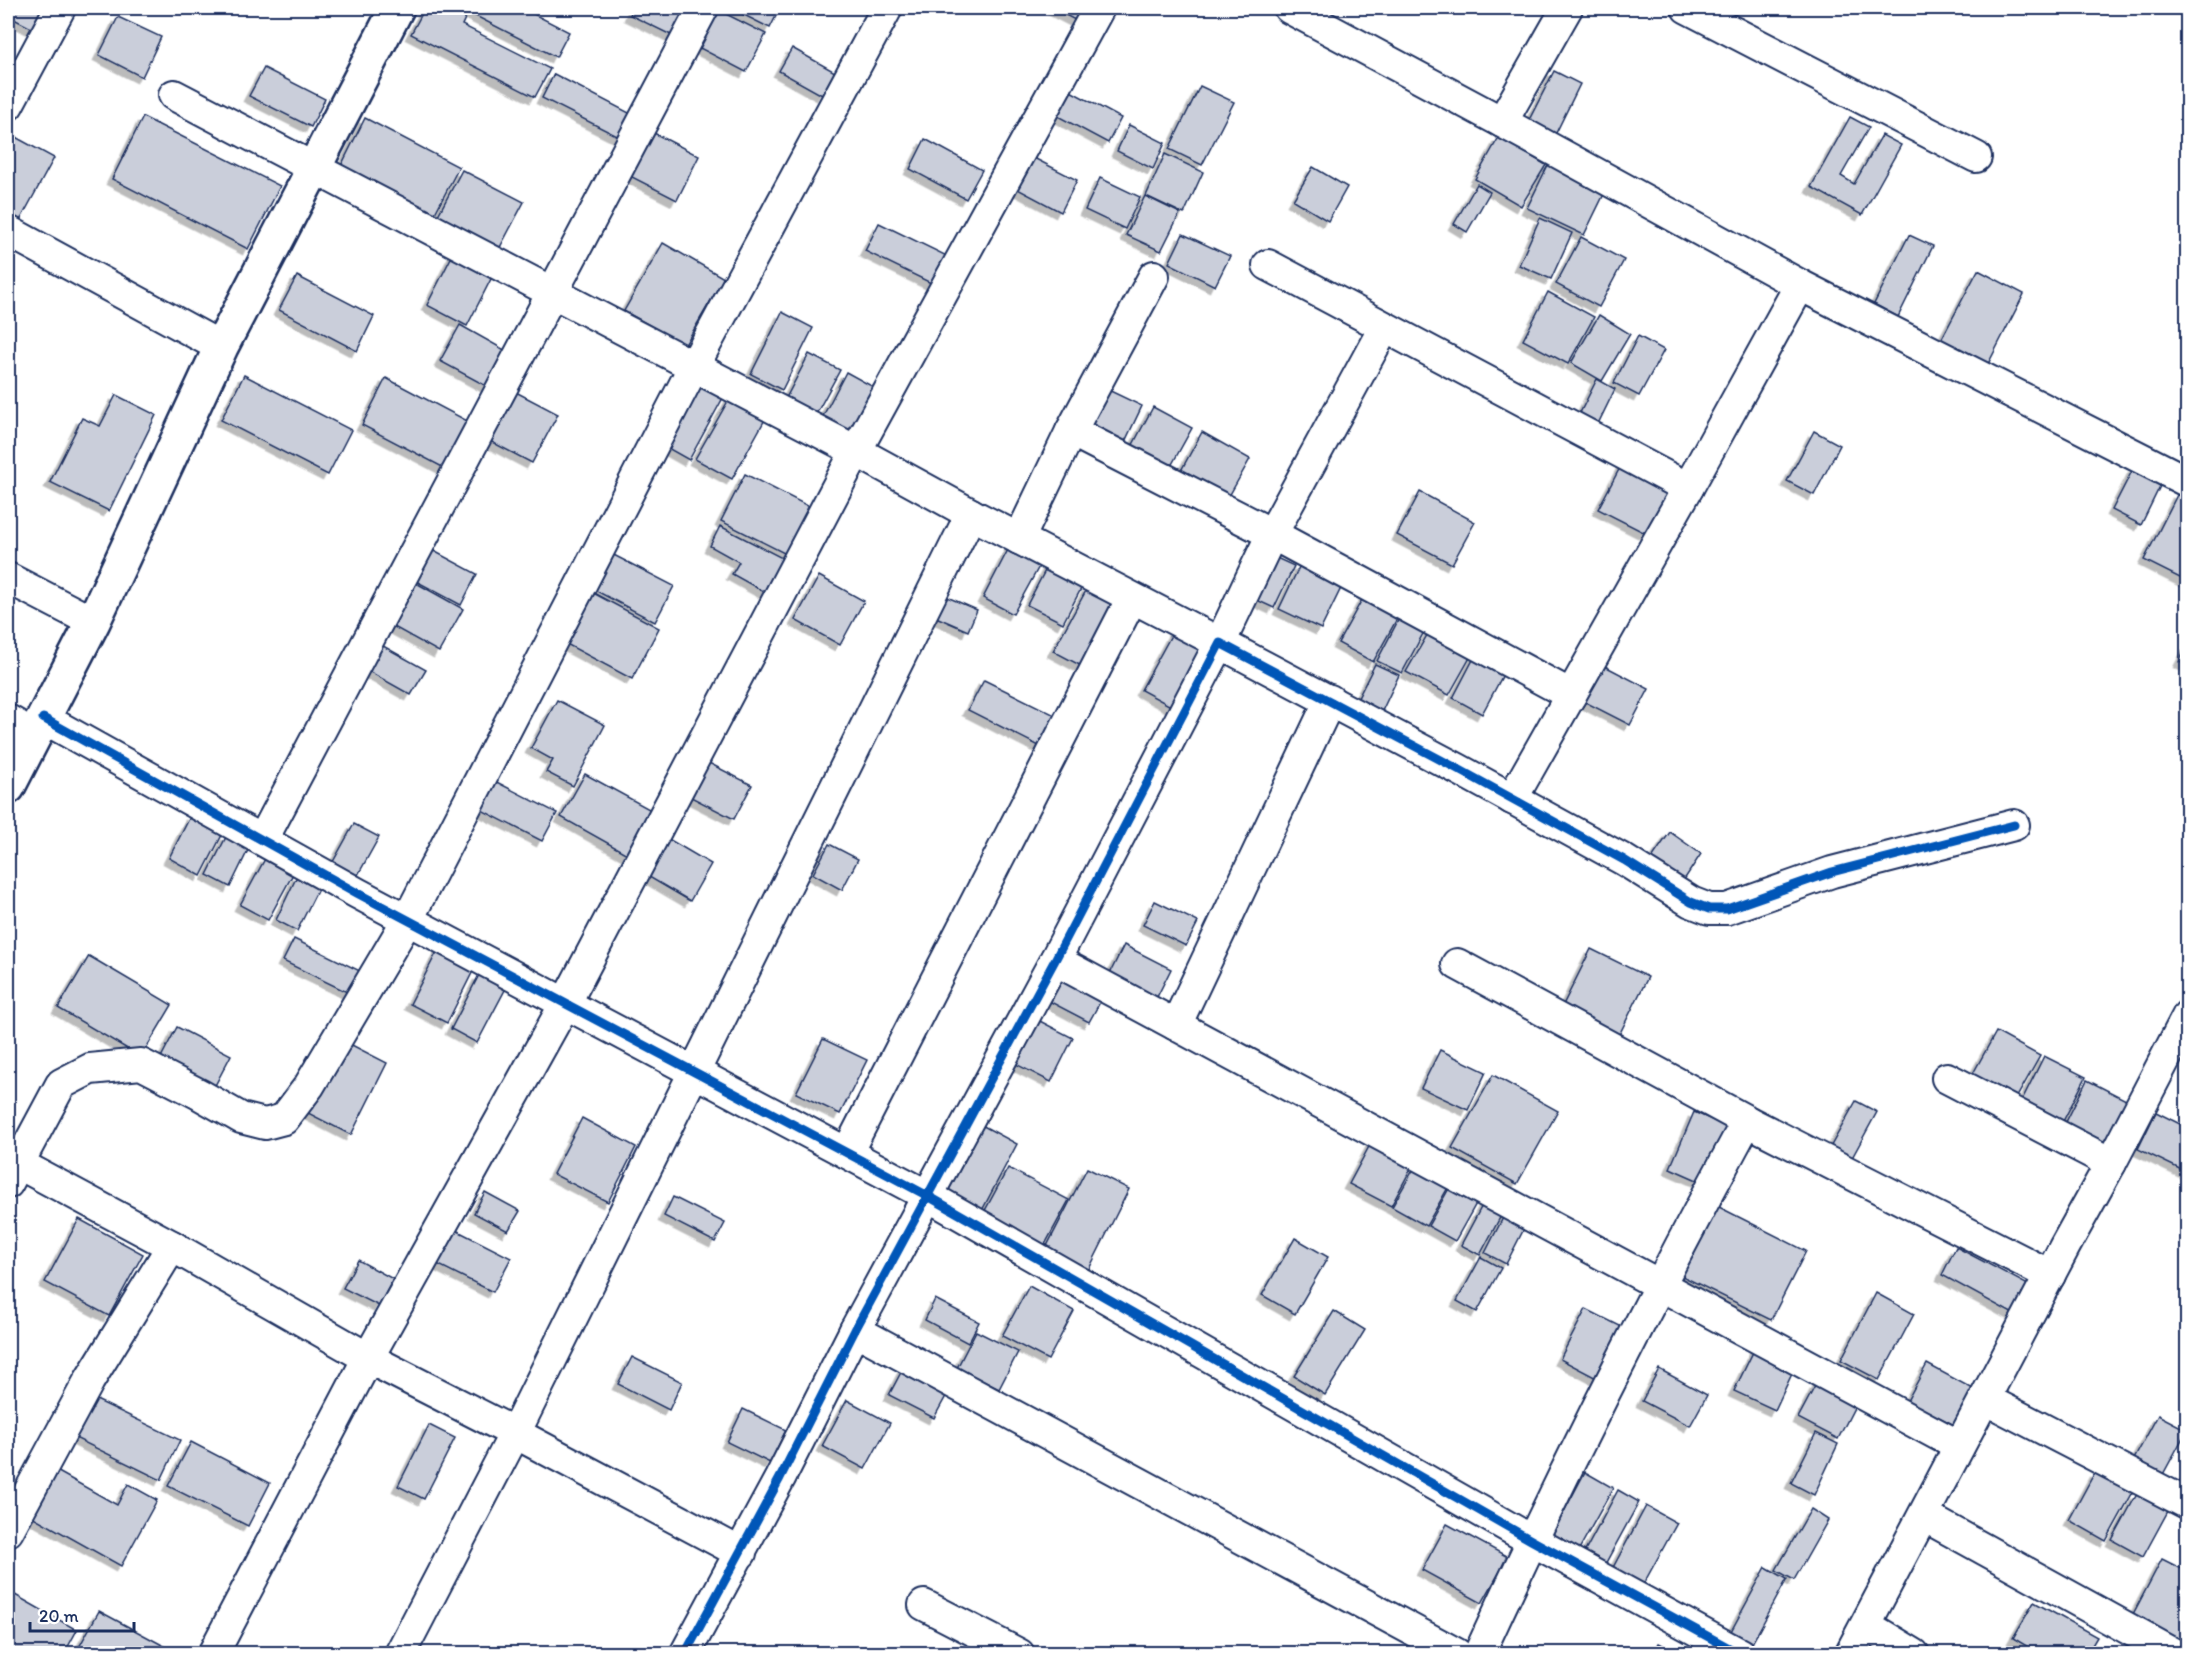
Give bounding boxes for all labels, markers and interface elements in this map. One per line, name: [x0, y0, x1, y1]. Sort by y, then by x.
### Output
scale bar: [30, 1595, 134, 1633]
text: 20 m: [39, 1605, 79, 1627]

